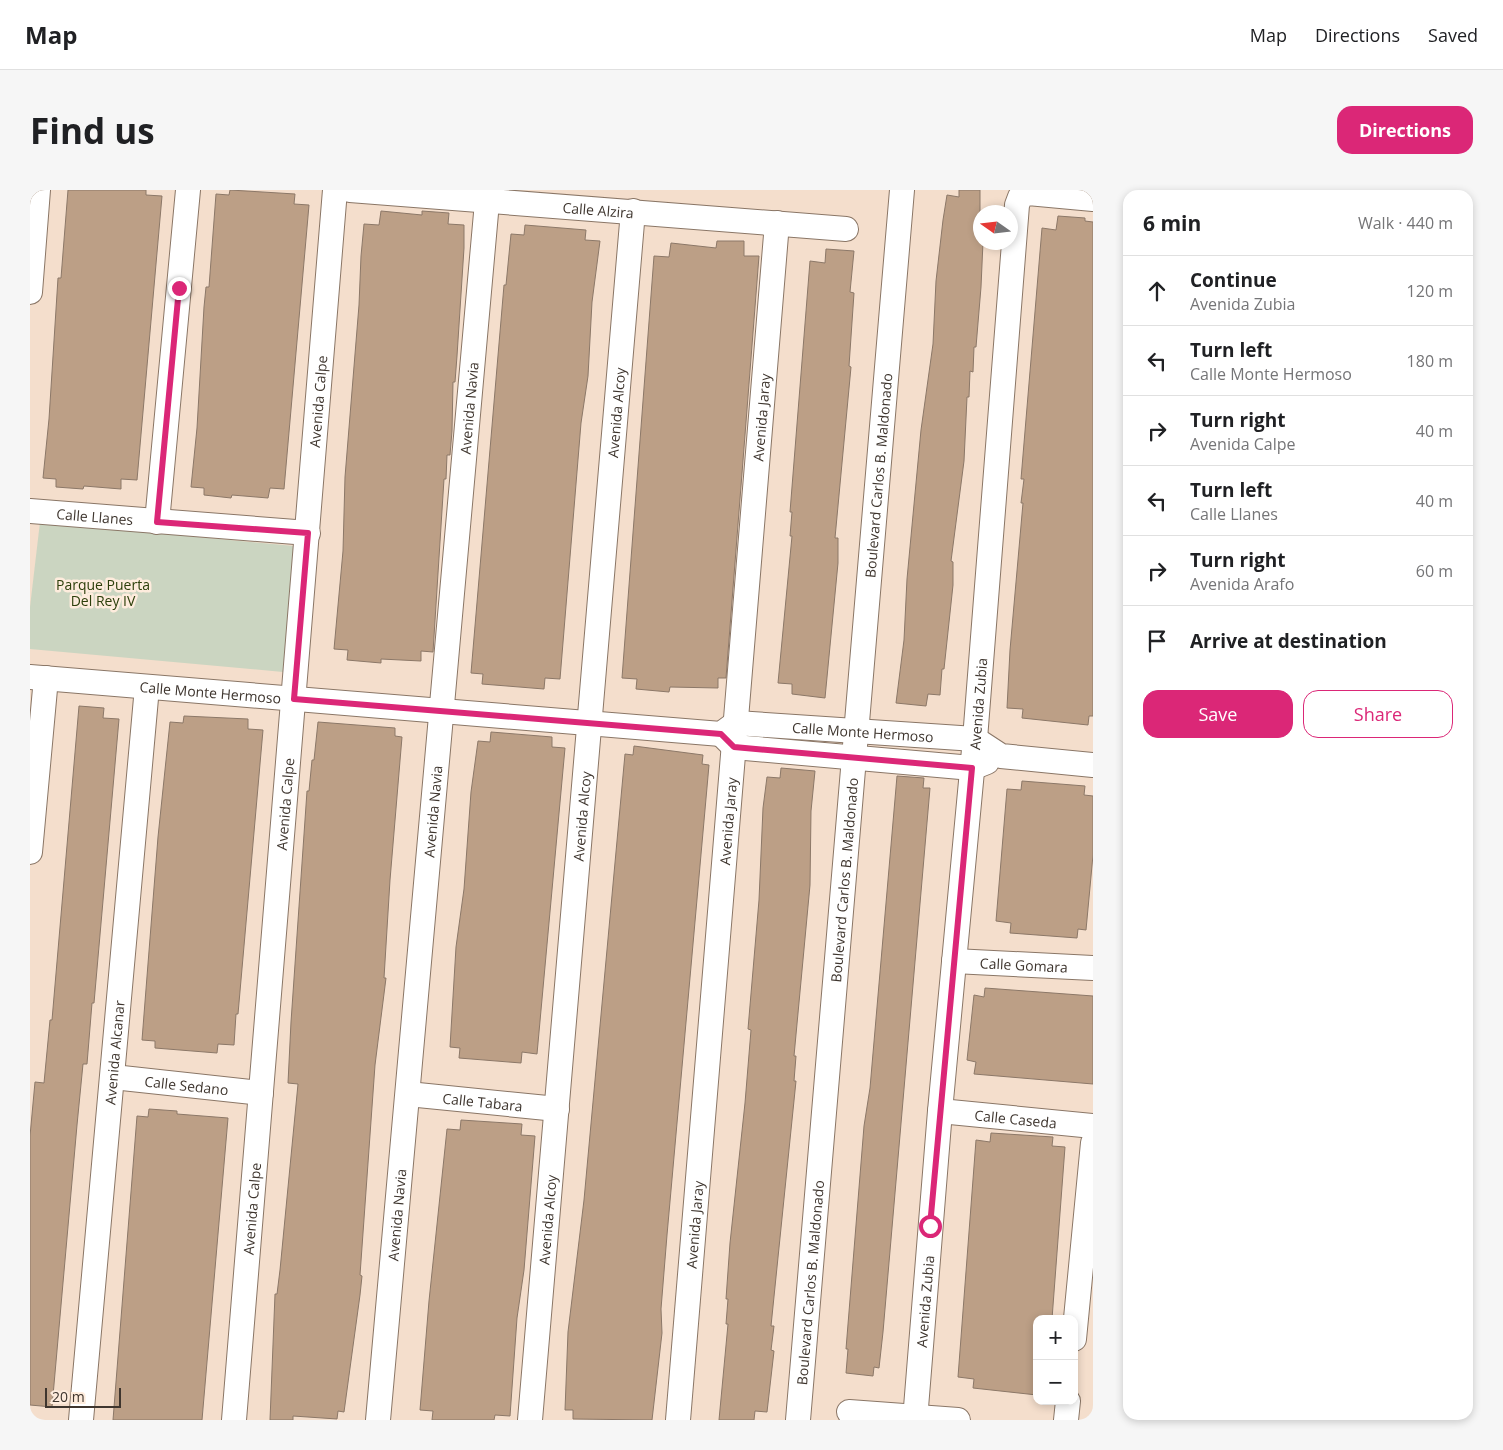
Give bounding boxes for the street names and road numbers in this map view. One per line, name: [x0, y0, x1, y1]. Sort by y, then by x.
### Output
street label: Calle Alzira: [562, 197, 634, 222]
street label: Avenida Calpe: [304, 354, 331, 448]
street label: Avenida Navia: [455, 361, 482, 455]
street label: Avenida Alcoy: [603, 366, 629, 459]
street label: Avenida Jaray: [748, 372, 774, 462]
street label: Boulevard Carlos B. Maldonado: [860, 372, 896, 579]
street label: Calle Llanes: [56, 504, 134, 529]
street label: Avenida Zubia: [965, 657, 991, 751]
street label: Calle Monte Hermoso: [139, 677, 282, 707]
street label: Calle Monte Hermoso: [791, 717, 934, 746]
street label: Avenida Calpe: [271, 757, 298, 851]
street label: Avenida Navia: [419, 765, 446, 858]
street label: Avenida Alcoy: [568, 769, 595, 862]
street label: Avenida Jaray: [714, 775, 741, 866]
street label: Boulevard Carlos B. Maldonado: [826, 777, 862, 983]
street label: Calle Gomara: [979, 953, 1068, 976]
street label: Avenida Alcanar: [100, 999, 128, 1106]
street label: Calle Sedano: [144, 1071, 229, 1099]
street label: Calle Tabara: [442, 1088, 524, 1115]
street label: Calle Caseda: [974, 1105, 1058, 1132]
street label: Avenida Calpe: [238, 1162, 265, 1256]
street label: Avenida Navia: [383, 1168, 410, 1262]
street label: Avenida Alcoy: [534, 1173, 560, 1266]
street label: Avenida Jaray: [681, 1179, 707, 1269]
street label: Boulevard Carlos B. Maldonado: [792, 1179, 828, 1386]
street label: Avenida Zubia: [911, 1255, 938, 1348]

